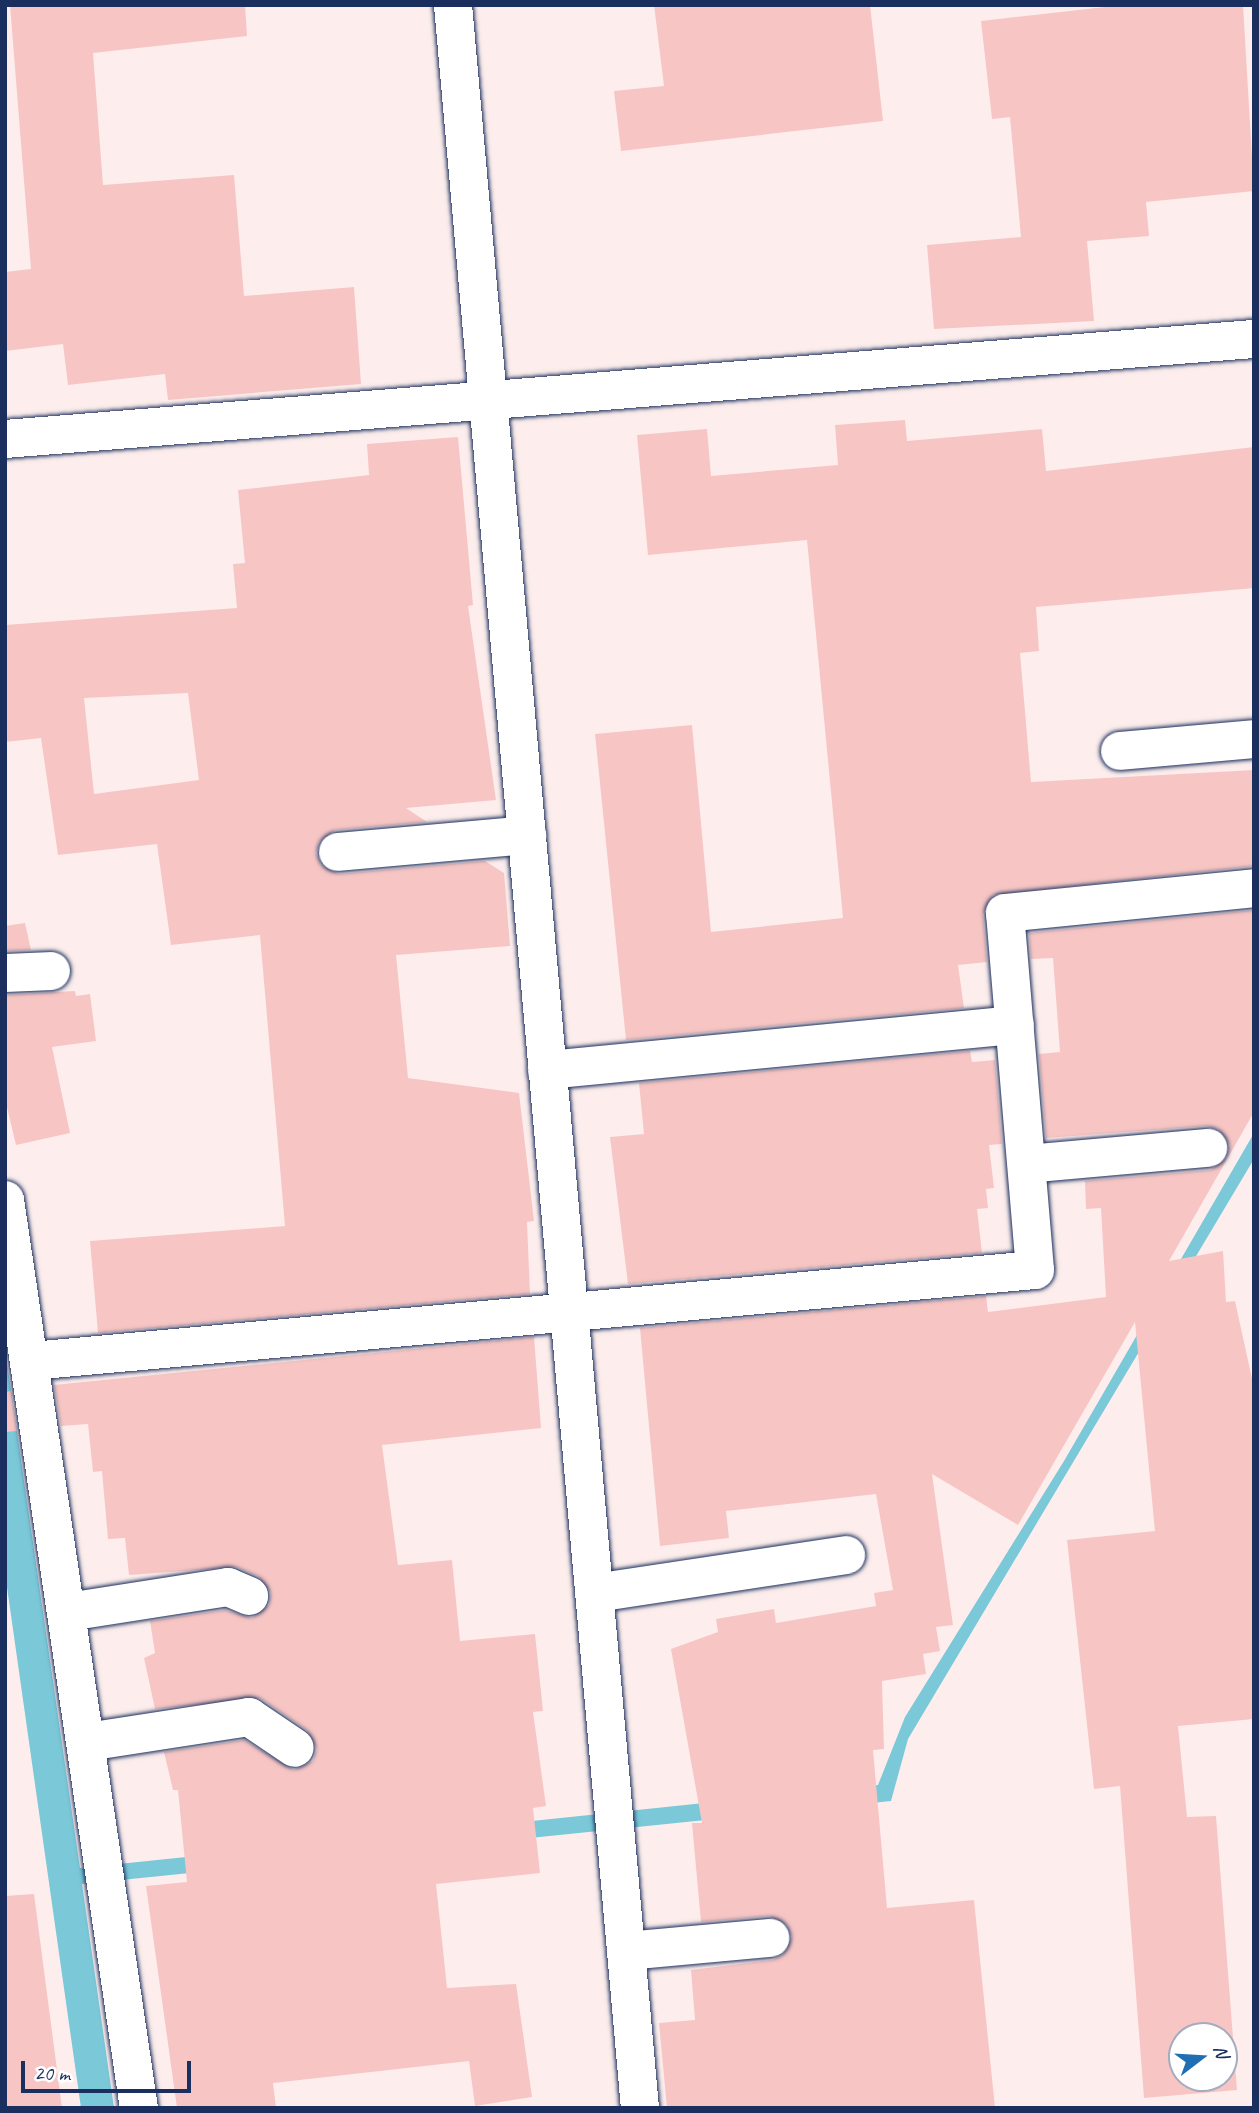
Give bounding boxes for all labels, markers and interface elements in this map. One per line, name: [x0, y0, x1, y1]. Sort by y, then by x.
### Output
north arrow: [1168, 2022, 1238, 2092]
text: N: [1208, 2042, 1234, 2061]
scale bar: [24, 2046, 194, 2090]
text: 20 m: [34, 2060, 70, 2086]

